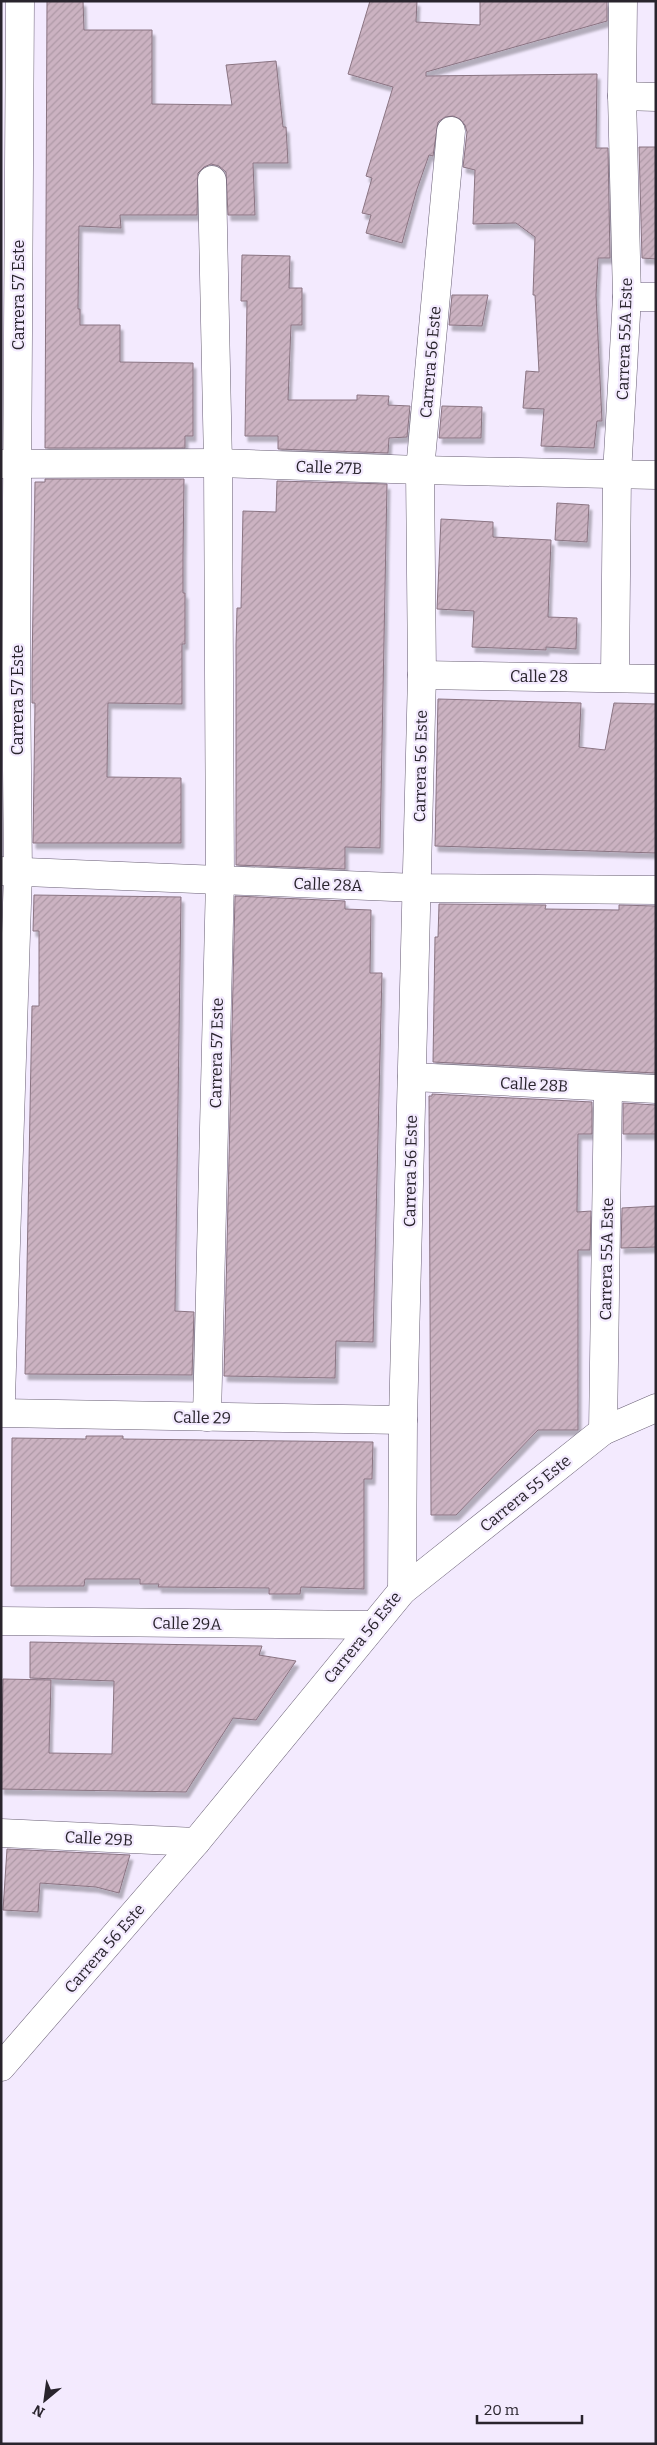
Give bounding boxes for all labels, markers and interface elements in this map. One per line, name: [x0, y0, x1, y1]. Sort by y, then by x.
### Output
street label: Carrera 57 Este: [9, 240, 28, 350]
street label: Carrera 55A Este: [613, 277, 636, 401]
street label: Carrera 56 Este: [416, 305, 445, 419]
street label: Calle 27B: [295, 457, 363, 478]
street label: Carrera 57 Este: [8, 645, 27, 755]
street label: Calle 28: [510, 667, 568, 686]
street label: Carrera 56 Este: [410, 710, 431, 822]
street label: Calle 28A: [293, 874, 363, 895]
street label: Carrera 57 Este: [206, 998, 227, 1108]
street label: Calle 28B: [499, 1073, 568, 1096]
street label: Carrera 56 Este: [400, 1115, 421, 1227]
street label: Carrera 55A Este: [596, 1197, 617, 1321]
street label: Calle 29: [173, 1407, 231, 1428]
street label: Carrera 55 Este: [476, 1451, 575, 1536]
street label: Carrera 56 Este: [320, 1588, 405, 1687]
street label: Calle 29A: [152, 1613, 222, 1634]
street label: Calle 29B: [64, 1827, 134, 1850]
street label: Carrera 56 Este: [60, 1900, 148, 1997]
north arrow: [20, 2375, 70, 2425]
scale bar: [477, 2392, 582, 2424]
text: N: [30, 2401, 48, 2421]
text: 20 m: [484, 2401, 520, 2419]

